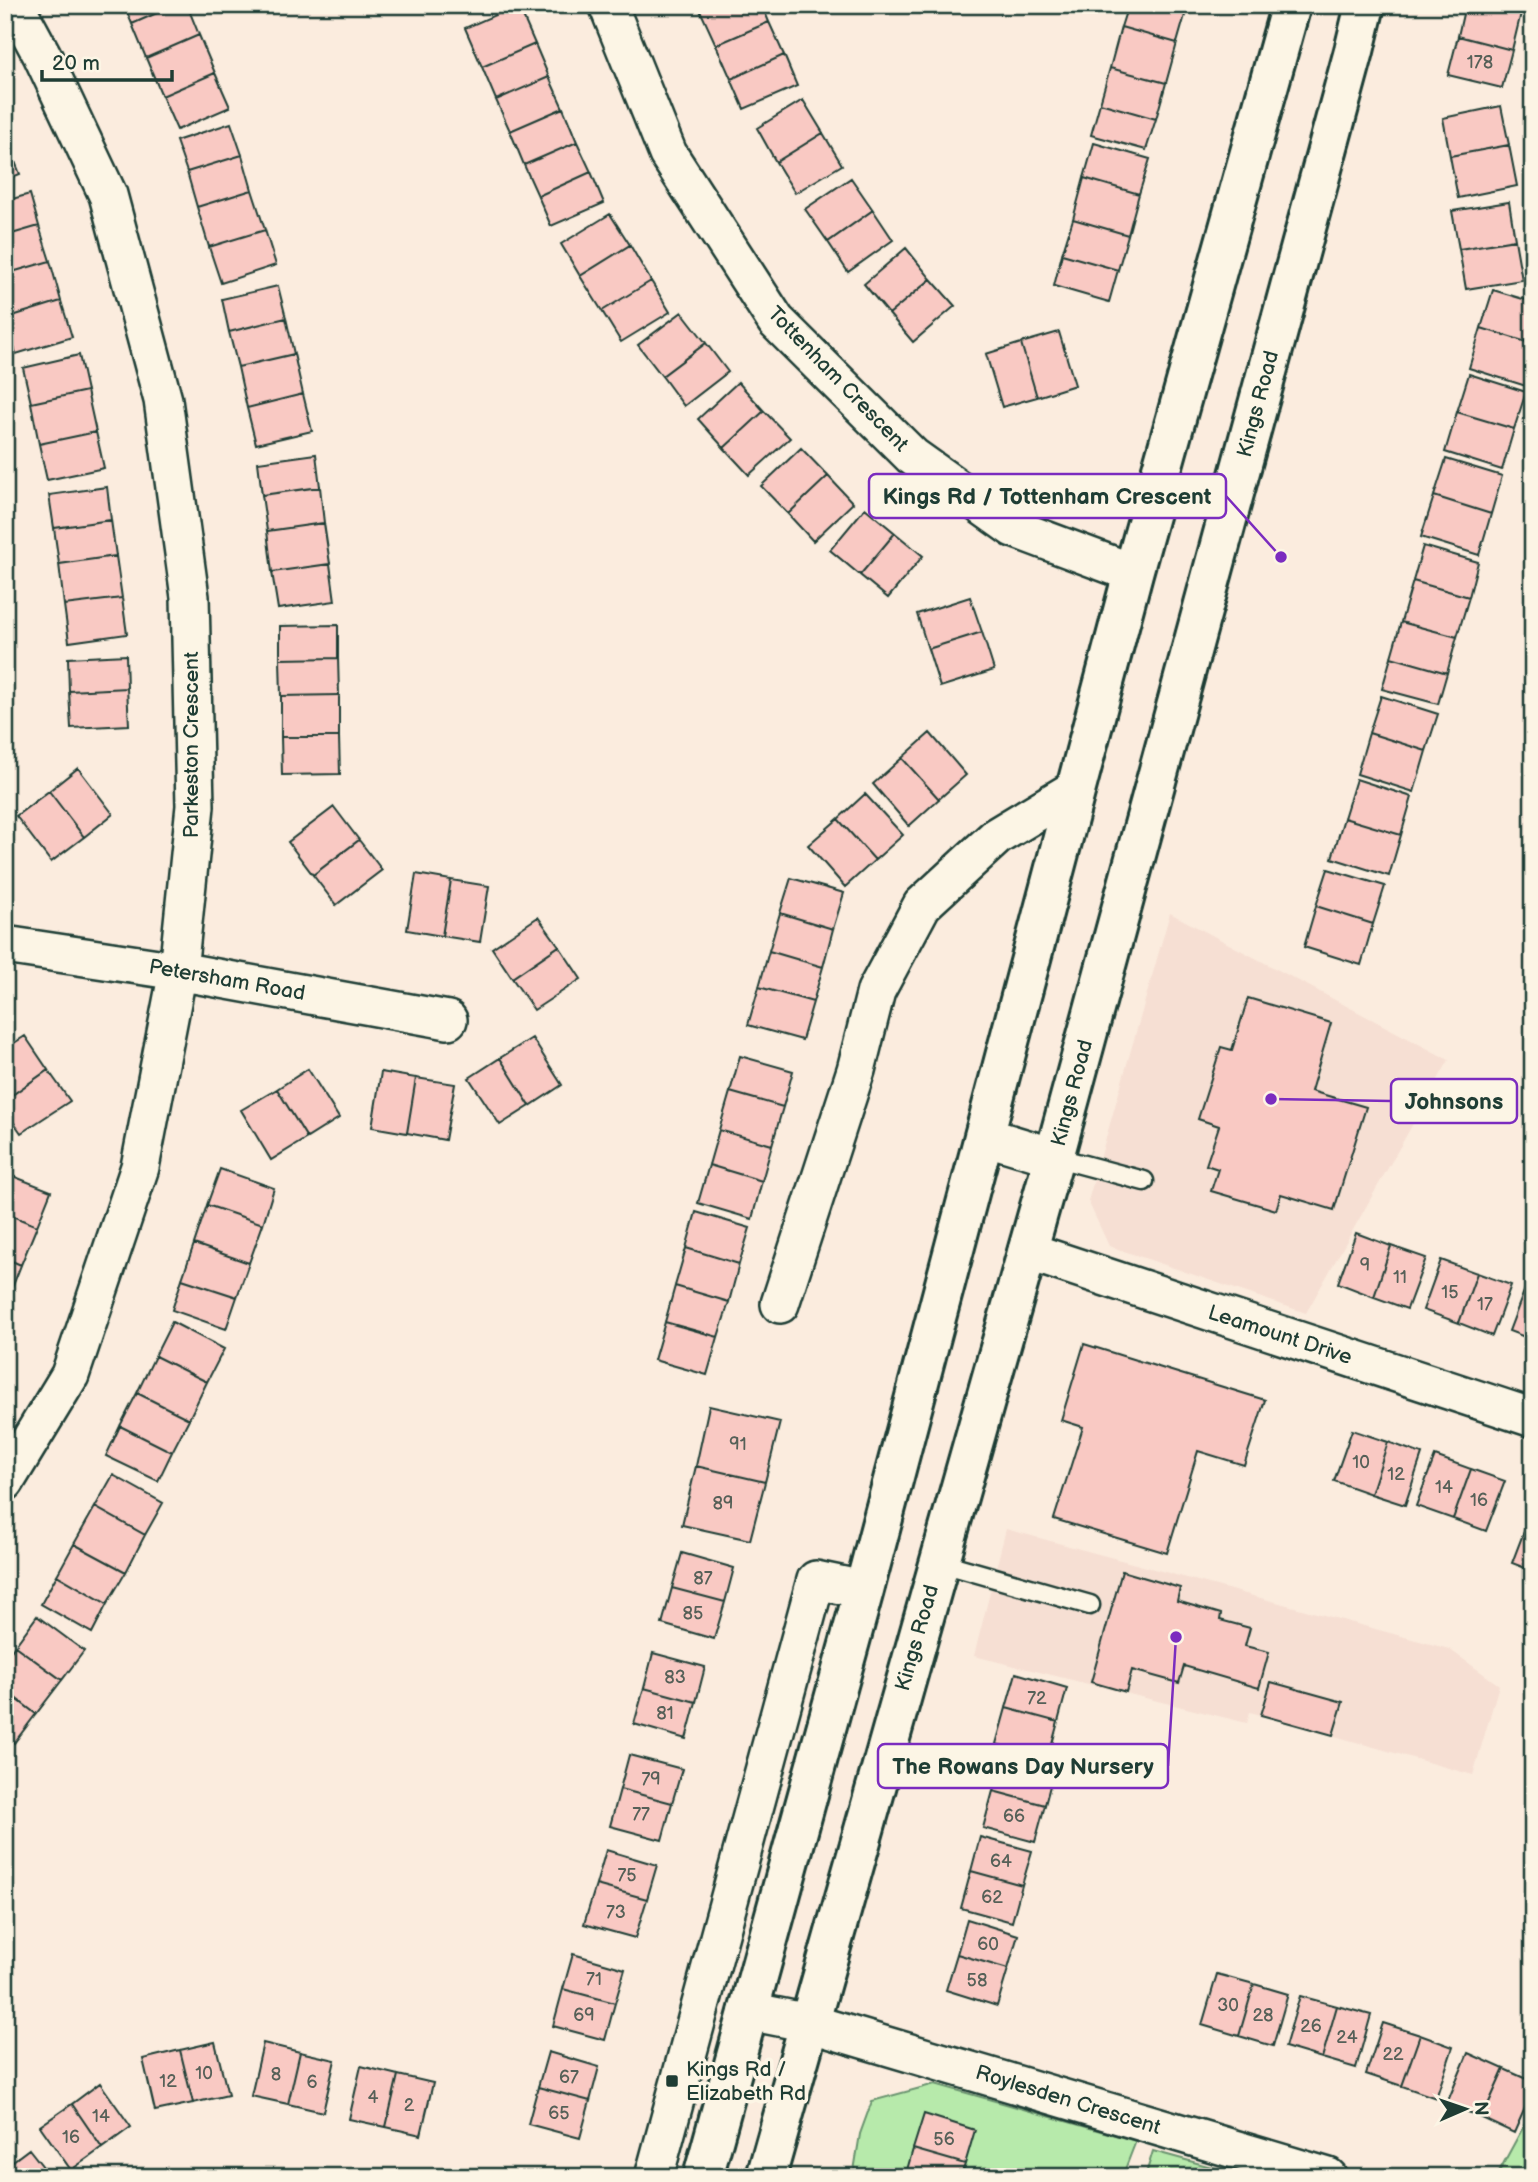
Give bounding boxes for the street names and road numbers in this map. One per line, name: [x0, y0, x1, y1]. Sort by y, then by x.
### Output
street label: Tottenham Crescent: [762, 301, 914, 457]
street label: Kings Road: [1232, 348, 1284, 460]
street label: Parkeston Crescent: [179, 651, 204, 838]
street label: Petersham Road: [147, 954, 307, 1006]
street label: Kings Road: [1046, 1037, 1098, 1149]
street label: Leamount Drive: [1205, 1300, 1355, 1370]
street label: Kings Road: [890, 1582, 944, 1694]
street label: Roylesden Crescent: [972, 2060, 1164, 2140]

